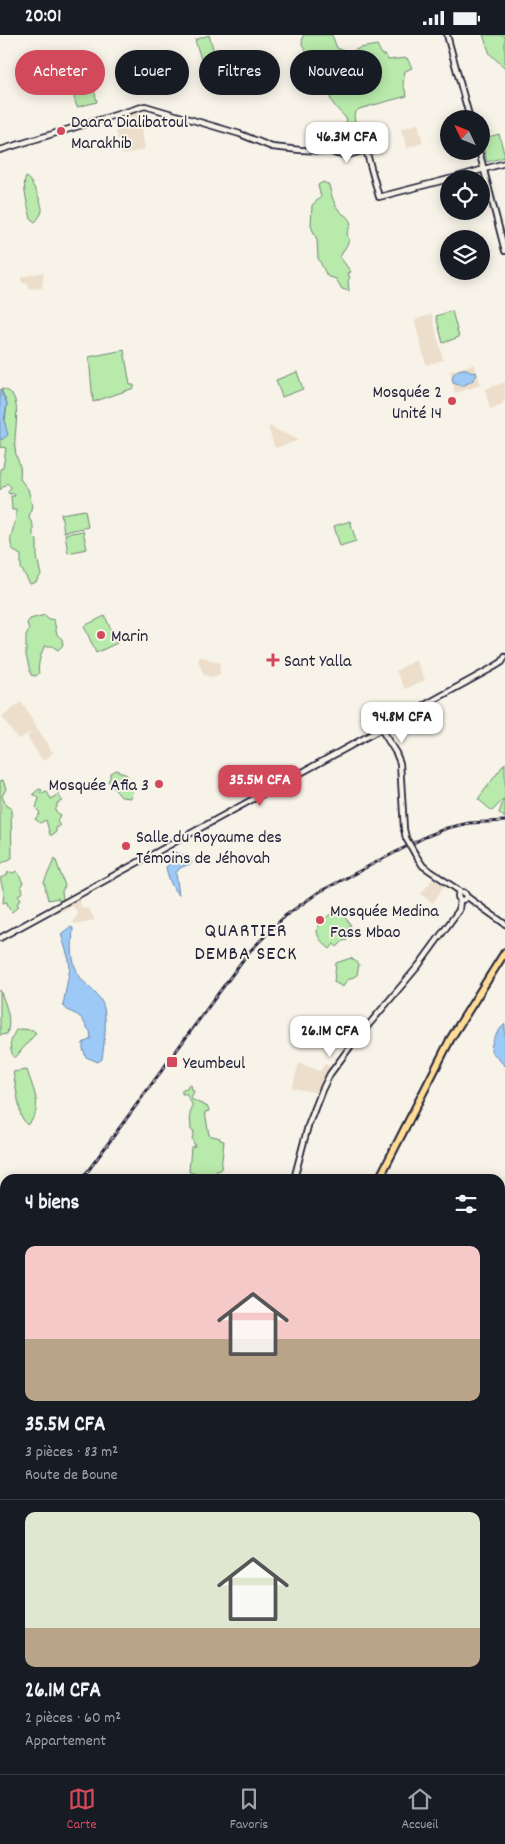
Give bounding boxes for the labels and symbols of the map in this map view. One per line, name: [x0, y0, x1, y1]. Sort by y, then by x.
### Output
north arrow: [440, 110, 490, 160]
place label: Daara Dialibatoul Marakhib: [71, 111, 189, 157]
pin: 46.3M CFA: [290, 121, 404, 164]
marker: Daara Dialibatoul Marakhib: [55, 125, 67, 137]
place label: Mosquée 2 Unité 14: [372, 381, 442, 427]
marker: Mosquée 2 Unité 14: [446, 395, 458, 407]
place label: Marin: [111, 625, 148, 650]
marker: Marin: [95, 629, 107, 641]
place label: Sant Yalla: [284, 650, 352, 675]
marker: Sant Yalla: [266, 653, 280, 667]
pin: 94.8M CFA: [345, 701, 459, 744]
pin: 35.5M CFA: [203, 765, 317, 807]
place label: Mosquée Afia 3: [49, 774, 149, 799]
marker: Mosquée Afia 3: [153, 778, 165, 790]
place label: Salle du Royaume des Témoins de Jéhovah: [136, 826, 282, 872]
marker: Salle du Royaume des Témoins de Jéhovah: [120, 840, 132, 852]
place label: Mosquée Medina Fass Mbao: [330, 900, 439, 946]
marker: Mosquée Medina Fass Mbao: [314, 914, 326, 926]
district label: QUARTIER DEMBA SECK: [194, 918, 298, 969]
pin: 26.1M CFA: [273, 1015, 387, 1058]
place label: Yeumbeul: [183, 1052, 246, 1077]
marker: Yeumbeul: [165, 1055, 179, 1069]

